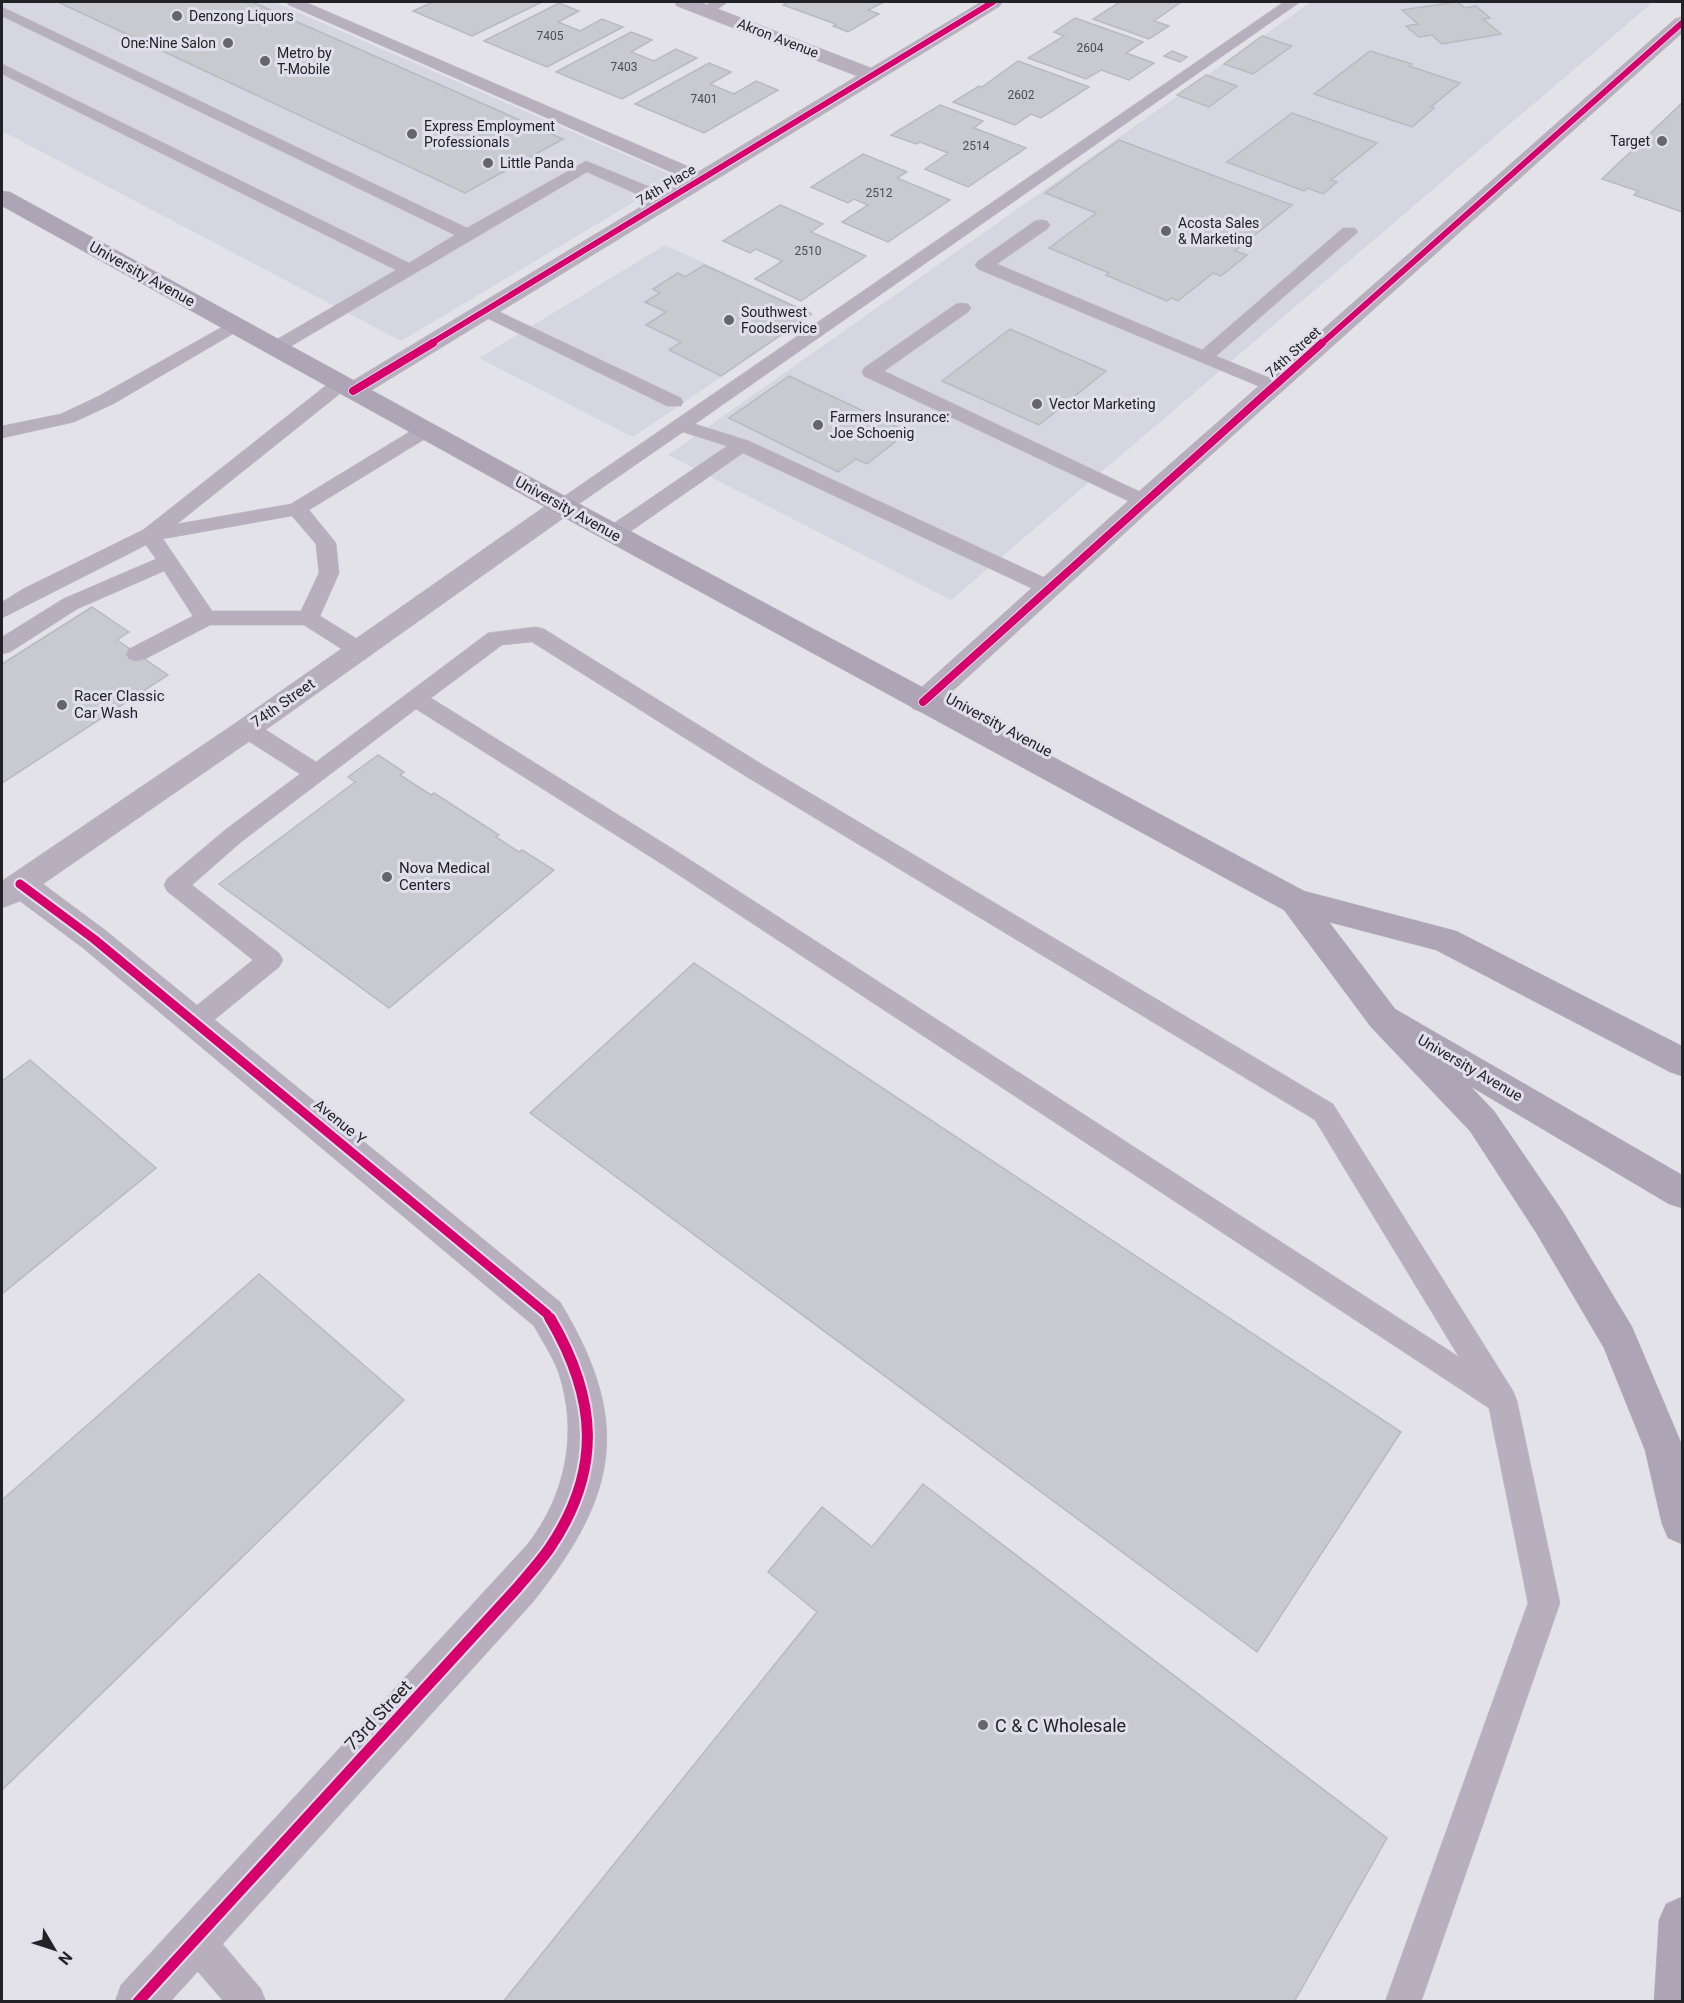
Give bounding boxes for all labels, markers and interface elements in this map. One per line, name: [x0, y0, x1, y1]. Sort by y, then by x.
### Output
place label: Denzong Liquors: [189, 8, 294, 24]
marker: Denzong Liquors: [170, 9, 184, 23]
street label: Akron Avenue: [735, 15, 821, 61]
house number: 7405: [537, 29, 564, 43]
place label: One:Nine Salon: [121, 35, 216, 51]
marker: One:Nine Salon: [221, 36, 235, 50]
house number: 2604: [1077, 41, 1104, 55]
place label: Metro by T-Mobile: [277, 45, 332, 77]
marker: Metro by T-Mobile: [258, 54, 272, 68]
house number: 7403: [611, 60, 637, 74]
house number: 2602: [1008, 88, 1035, 102]
house number: 7401: [691, 92, 717, 106]
place label: Express Employment Professionals: [424, 118, 555, 150]
marker: Express Employment Professionals: [405, 127, 419, 141]
place label: Target: [1610, 133, 1650, 149]
marker: Target: [1655, 134, 1669, 148]
house number: 2514: [963, 139, 990, 153]
place label: Little Panda: [500, 155, 574, 171]
marker: Little Panda: [481, 156, 495, 170]
street label: 74th Place: [634, 161, 698, 209]
house number: 2512: [866, 186, 893, 200]
place label: Acosta Sales & Marketing: [1178, 215, 1259, 247]
marker: Acosta Sales & Marketing: [1159, 224, 1173, 238]
street label: University Avenue: [86, 238, 198, 311]
house number: 2510: [795, 244, 822, 258]
place label: Southwest Foodservice: [741, 304, 817, 336]
marker: Southwest Foodservice: [722, 313, 736, 327]
street label: 74th Street: [1262, 323, 1324, 381]
place label: Vector Marketing: [1049, 396, 1156, 412]
marker: Vector Marketing: [1030, 397, 1044, 411]
place label: Farmers Insurance: Joe Schoenig: [830, 409, 949, 441]
marker: Farmers Insurance: Joe Schoenig: [811, 418, 825, 432]
street label: University Avenue: [512, 473, 624, 546]
street label: 74th Street: [248, 675, 318, 731]
place label: Racer Classic Car Wash: [74, 687, 165, 722]
street label: University Avenue: [943, 689, 1055, 761]
marker: Racer Classic Car Wash: [55, 698, 69, 712]
place label: Nova Medical Centers: [399, 859, 490, 894]
marker: Nova Medical Centers: [380, 870, 394, 884]
street label: University Avenue: [1414, 1031, 1526, 1105]
street label: Avenue Y: [310, 1096, 370, 1148]
street label: 73rd Street: [340, 1675, 416, 1754]
place label: C & C Wholesale: [995, 1715, 1126, 1736]
marker: C & C Wholesale: [976, 1718, 990, 1732]
north arrow: [24, 1919, 84, 1979]
text: N: [54, 1948, 76, 1968]

